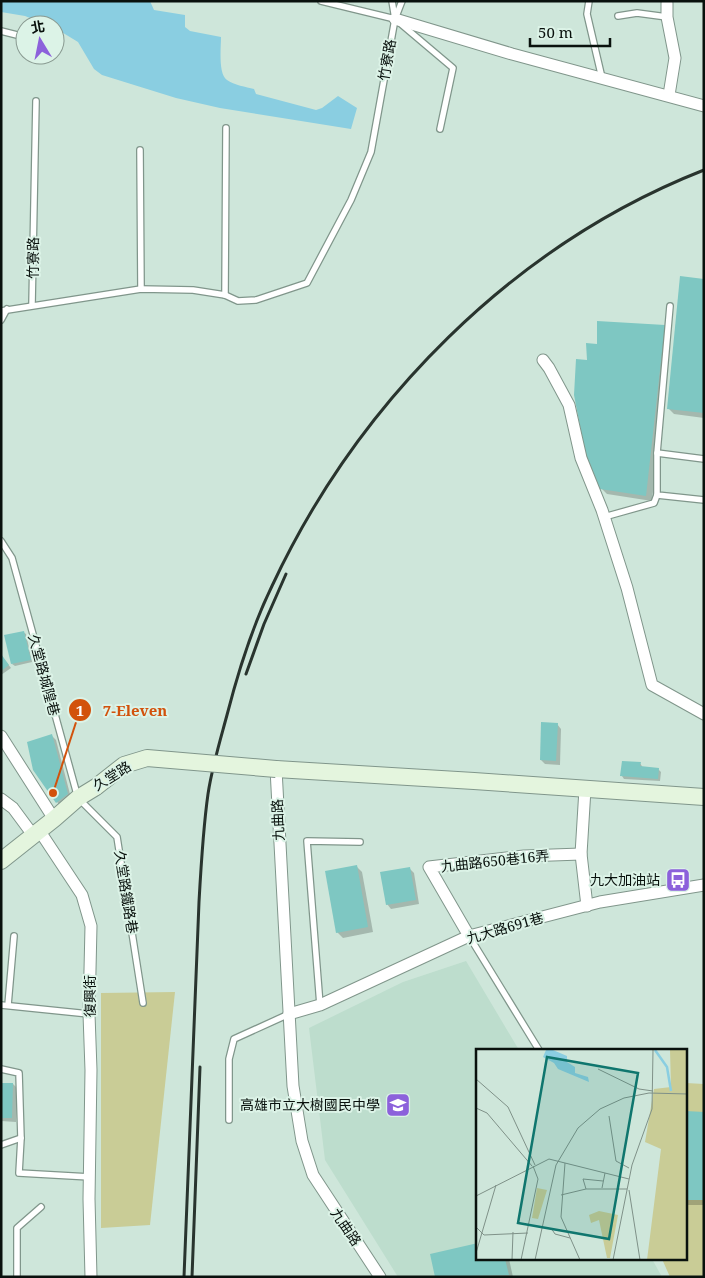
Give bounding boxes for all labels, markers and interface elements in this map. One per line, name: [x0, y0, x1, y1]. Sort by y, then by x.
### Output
north arrow: [15, 15, 65, 65]
scale bar: [530, 15, 610, 47]
text: 北: [29, 16, 46, 37]
text: 50 m: [538, 22, 573, 42]
street label: 竹寮路: [374, 38, 400, 82]
street label: 竹寮路: [23, 237, 42, 279]
street label: 久堂路城隍巷: [24, 632, 65, 718]
callout: 7-Eleven: [67, 695, 177, 725]
text: 1: [76, 700, 84, 720]
text: 7-Eleven: [103, 700, 167, 720]
street label: 久堂路: [89, 756, 135, 795]
street label: 九曲路: [267, 799, 288, 841]
street label: 九曲路650巷16弄: [440, 845, 550, 876]
street label: 久堂路鐵路巷: [111, 849, 142, 935]
bus stop icon: 九大加油站: [665, 867, 691, 893]
place label: 九大加油站: [590, 870, 660, 889]
street label: 九大路691巷: [464, 907, 546, 948]
street label: 復興街: [80, 975, 99, 1017]
inset map: [476, 1049, 688, 1260]
school or university icon: 高雄市立大樹國民中學: [385, 1092, 411, 1118]
place label: 高雄市立大樹國民中學: [240, 1095, 380, 1114]
street label: 九曲路: [327, 1204, 366, 1249]

